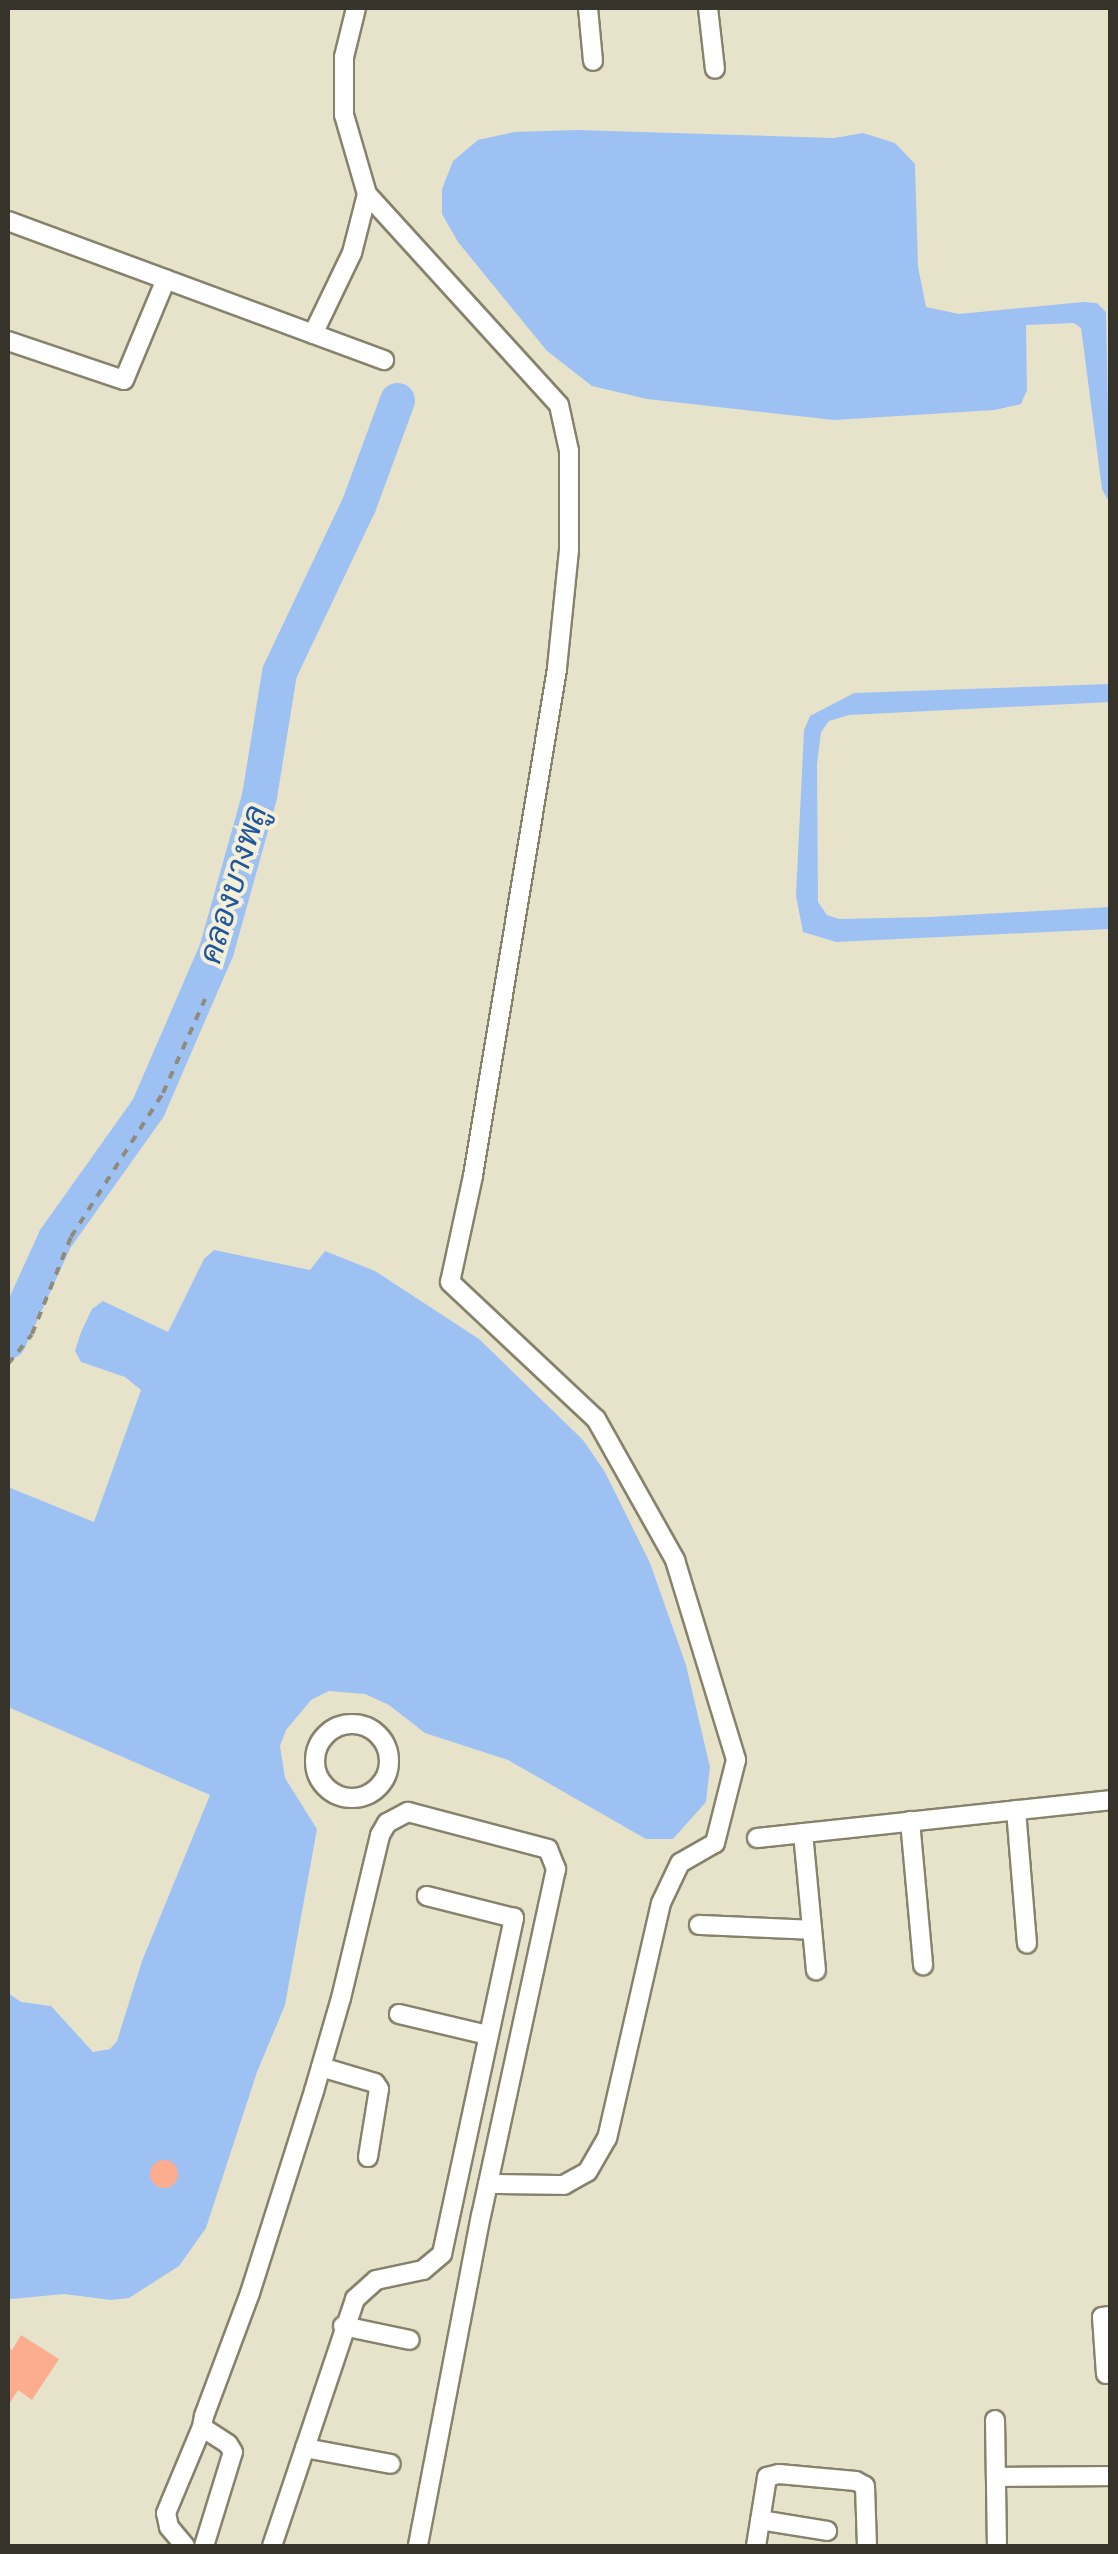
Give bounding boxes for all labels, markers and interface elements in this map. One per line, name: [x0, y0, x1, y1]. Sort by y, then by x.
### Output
water label: คลองบางพลู: [190, 800, 274, 968]

